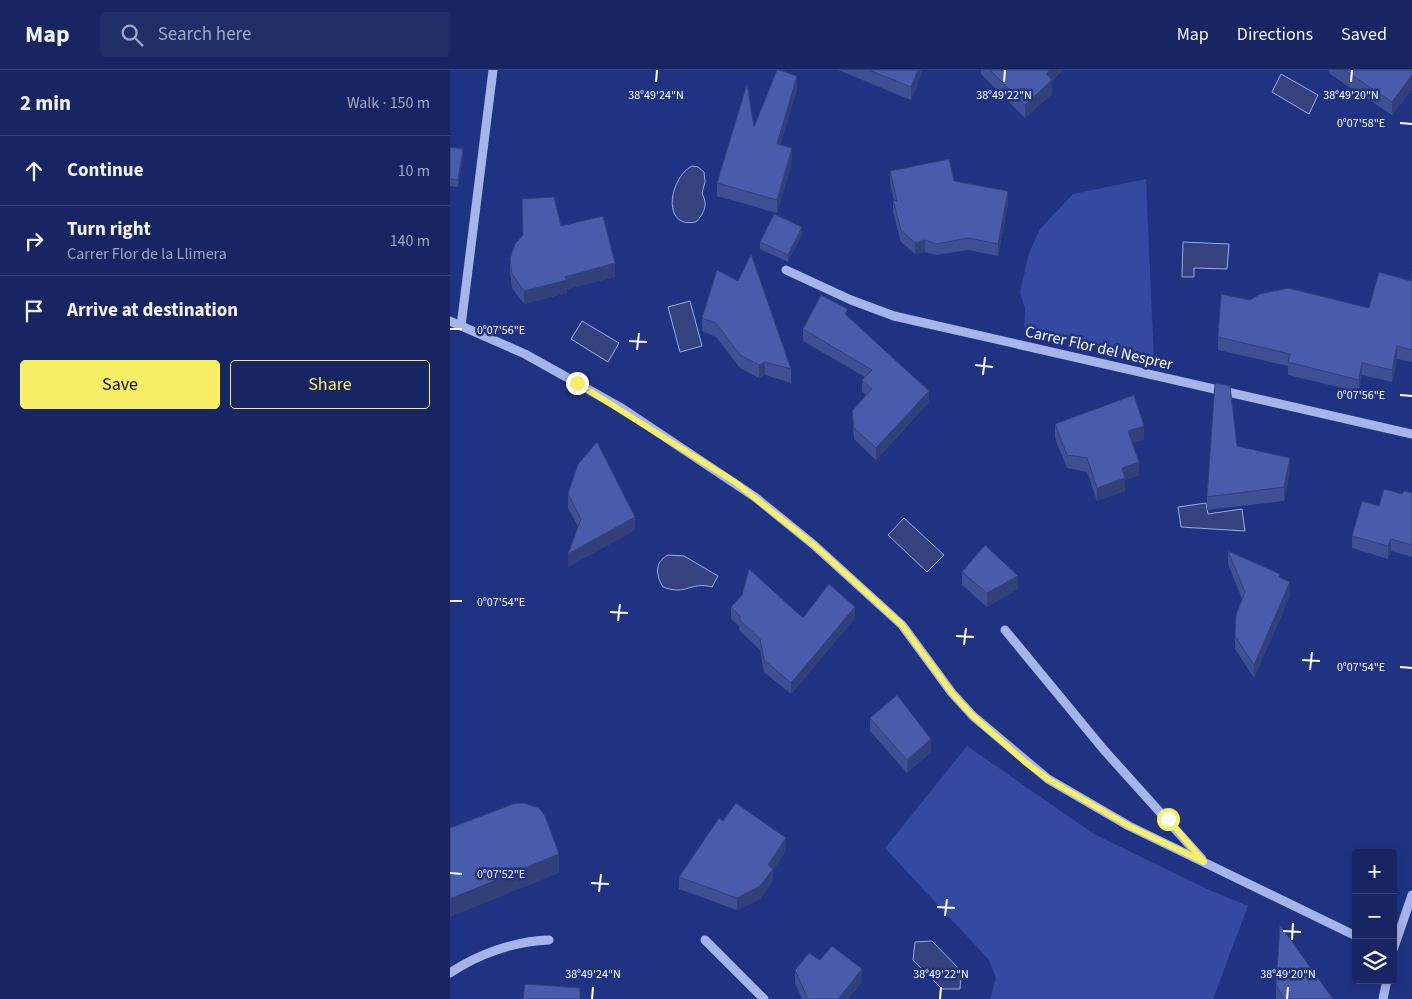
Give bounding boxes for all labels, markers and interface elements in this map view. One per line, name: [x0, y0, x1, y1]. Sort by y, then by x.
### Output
search box: [100, 12, 450, 57]
text: Map: [25, 17, 70, 52]
icon: search: [118, 21, 146, 49]
text: Search here: [158, 21, 251, 48]
text: Map: [1177, 22, 1209, 47]
text: Directions: [1237, 22, 1313, 47]
text: Saved: [1341, 22, 1387, 47]
text: 38°49'24"N: [628, 87, 684, 104]
text: 38°49'22"N: [976, 87, 1032, 104]
text: 38°49'20"N: [1323, 87, 1379, 104]
text: 2 min: [20, 88, 71, 118]
text: Walk · 150 m: [347, 92, 430, 114]
text: 0°07'58"E: [1337, 115, 1385, 132]
icon: ahead: [20, 157, 48, 185]
text: Continue: [67, 157, 144, 184]
text: 10 m: [398, 160, 430, 182]
text: Turn right: [67, 216, 151, 243]
icon: right: [20, 227, 48, 255]
text: 140 m: [390, 230, 430, 252]
text: Carrer Flor de la Llimera: [67, 243, 227, 265]
icon: arrive: [20, 297, 48, 325]
text: Arrive at destination: [67, 297, 238, 324]
street label: Carrer Flor del Nesprer: [1023, 320, 1176, 376]
text: 0°07'56"E: [477, 322, 525, 339]
button: Save: [20, 360, 220, 409]
button: Share: [230, 360, 430, 409]
route end: [566, 372, 589, 395]
text: 0°07'56"E: [1337, 387, 1385, 404]
text: 0°07'54"E: [477, 594, 525, 611]
text: 0°07'54"E: [1337, 659, 1385, 676]
route start: [1157, 808, 1180, 831]
map controls: [1352, 849, 1397, 984]
button: +: [1352, 849, 1397, 894]
text: 0°07'52"E: [477, 866, 525, 883]
button: −: [1352, 894, 1397, 939]
button: layers: [1352, 939, 1397, 984]
text: 38°49'24"N: [565, 966, 621, 983]
text: 38°49'22"N: [913, 966, 969, 983]
text: 38°49'20"N: [1260, 966, 1316, 983]

